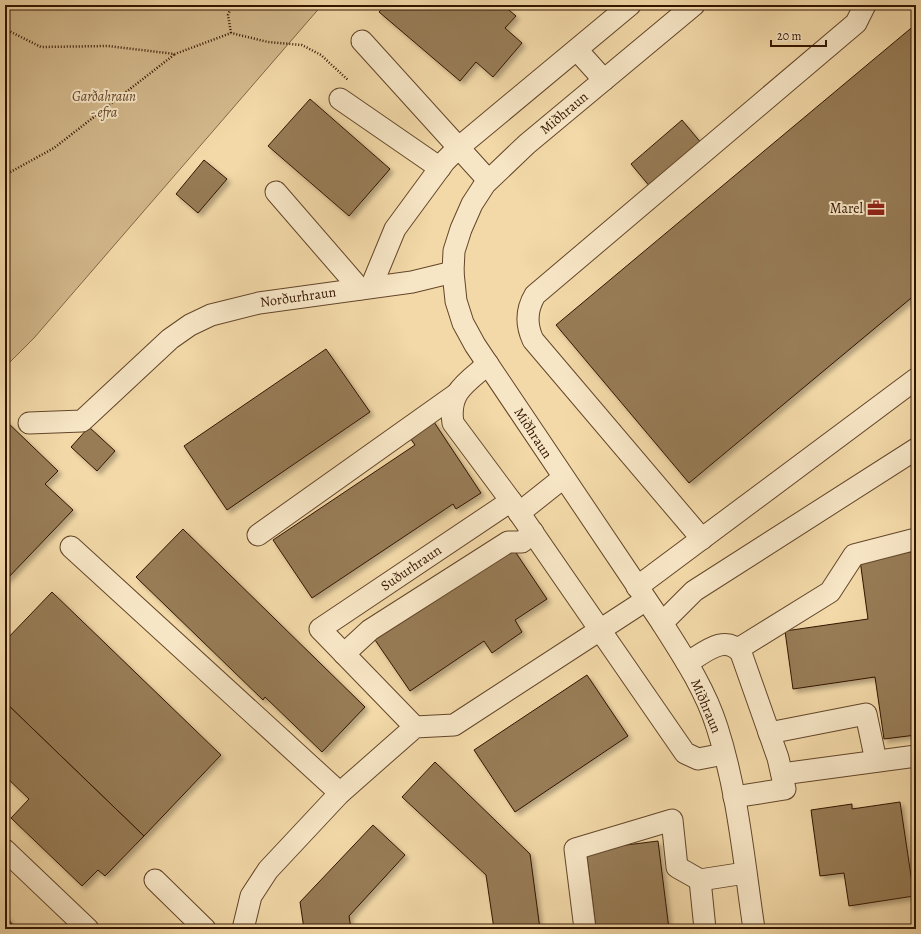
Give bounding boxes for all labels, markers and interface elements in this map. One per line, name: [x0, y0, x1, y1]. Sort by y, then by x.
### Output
scale bar: [771, 22, 826, 48]
text: 20 m: [777, 28, 801, 44]
park label: Garðahraun - efra: [72, 87, 136, 122]
street label: Miðhraun: [536, 87, 592, 139]
office icon: Marel: [866, 198, 886, 218]
place label: Marel: [830, 199, 864, 218]
street label: Norðurhraun: [259, 282, 338, 312]
street label: Miðhraun: [509, 404, 557, 462]
street label: Suðurhraun: [377, 541, 445, 595]
street label: Miðhraun: [686, 676, 726, 736]

